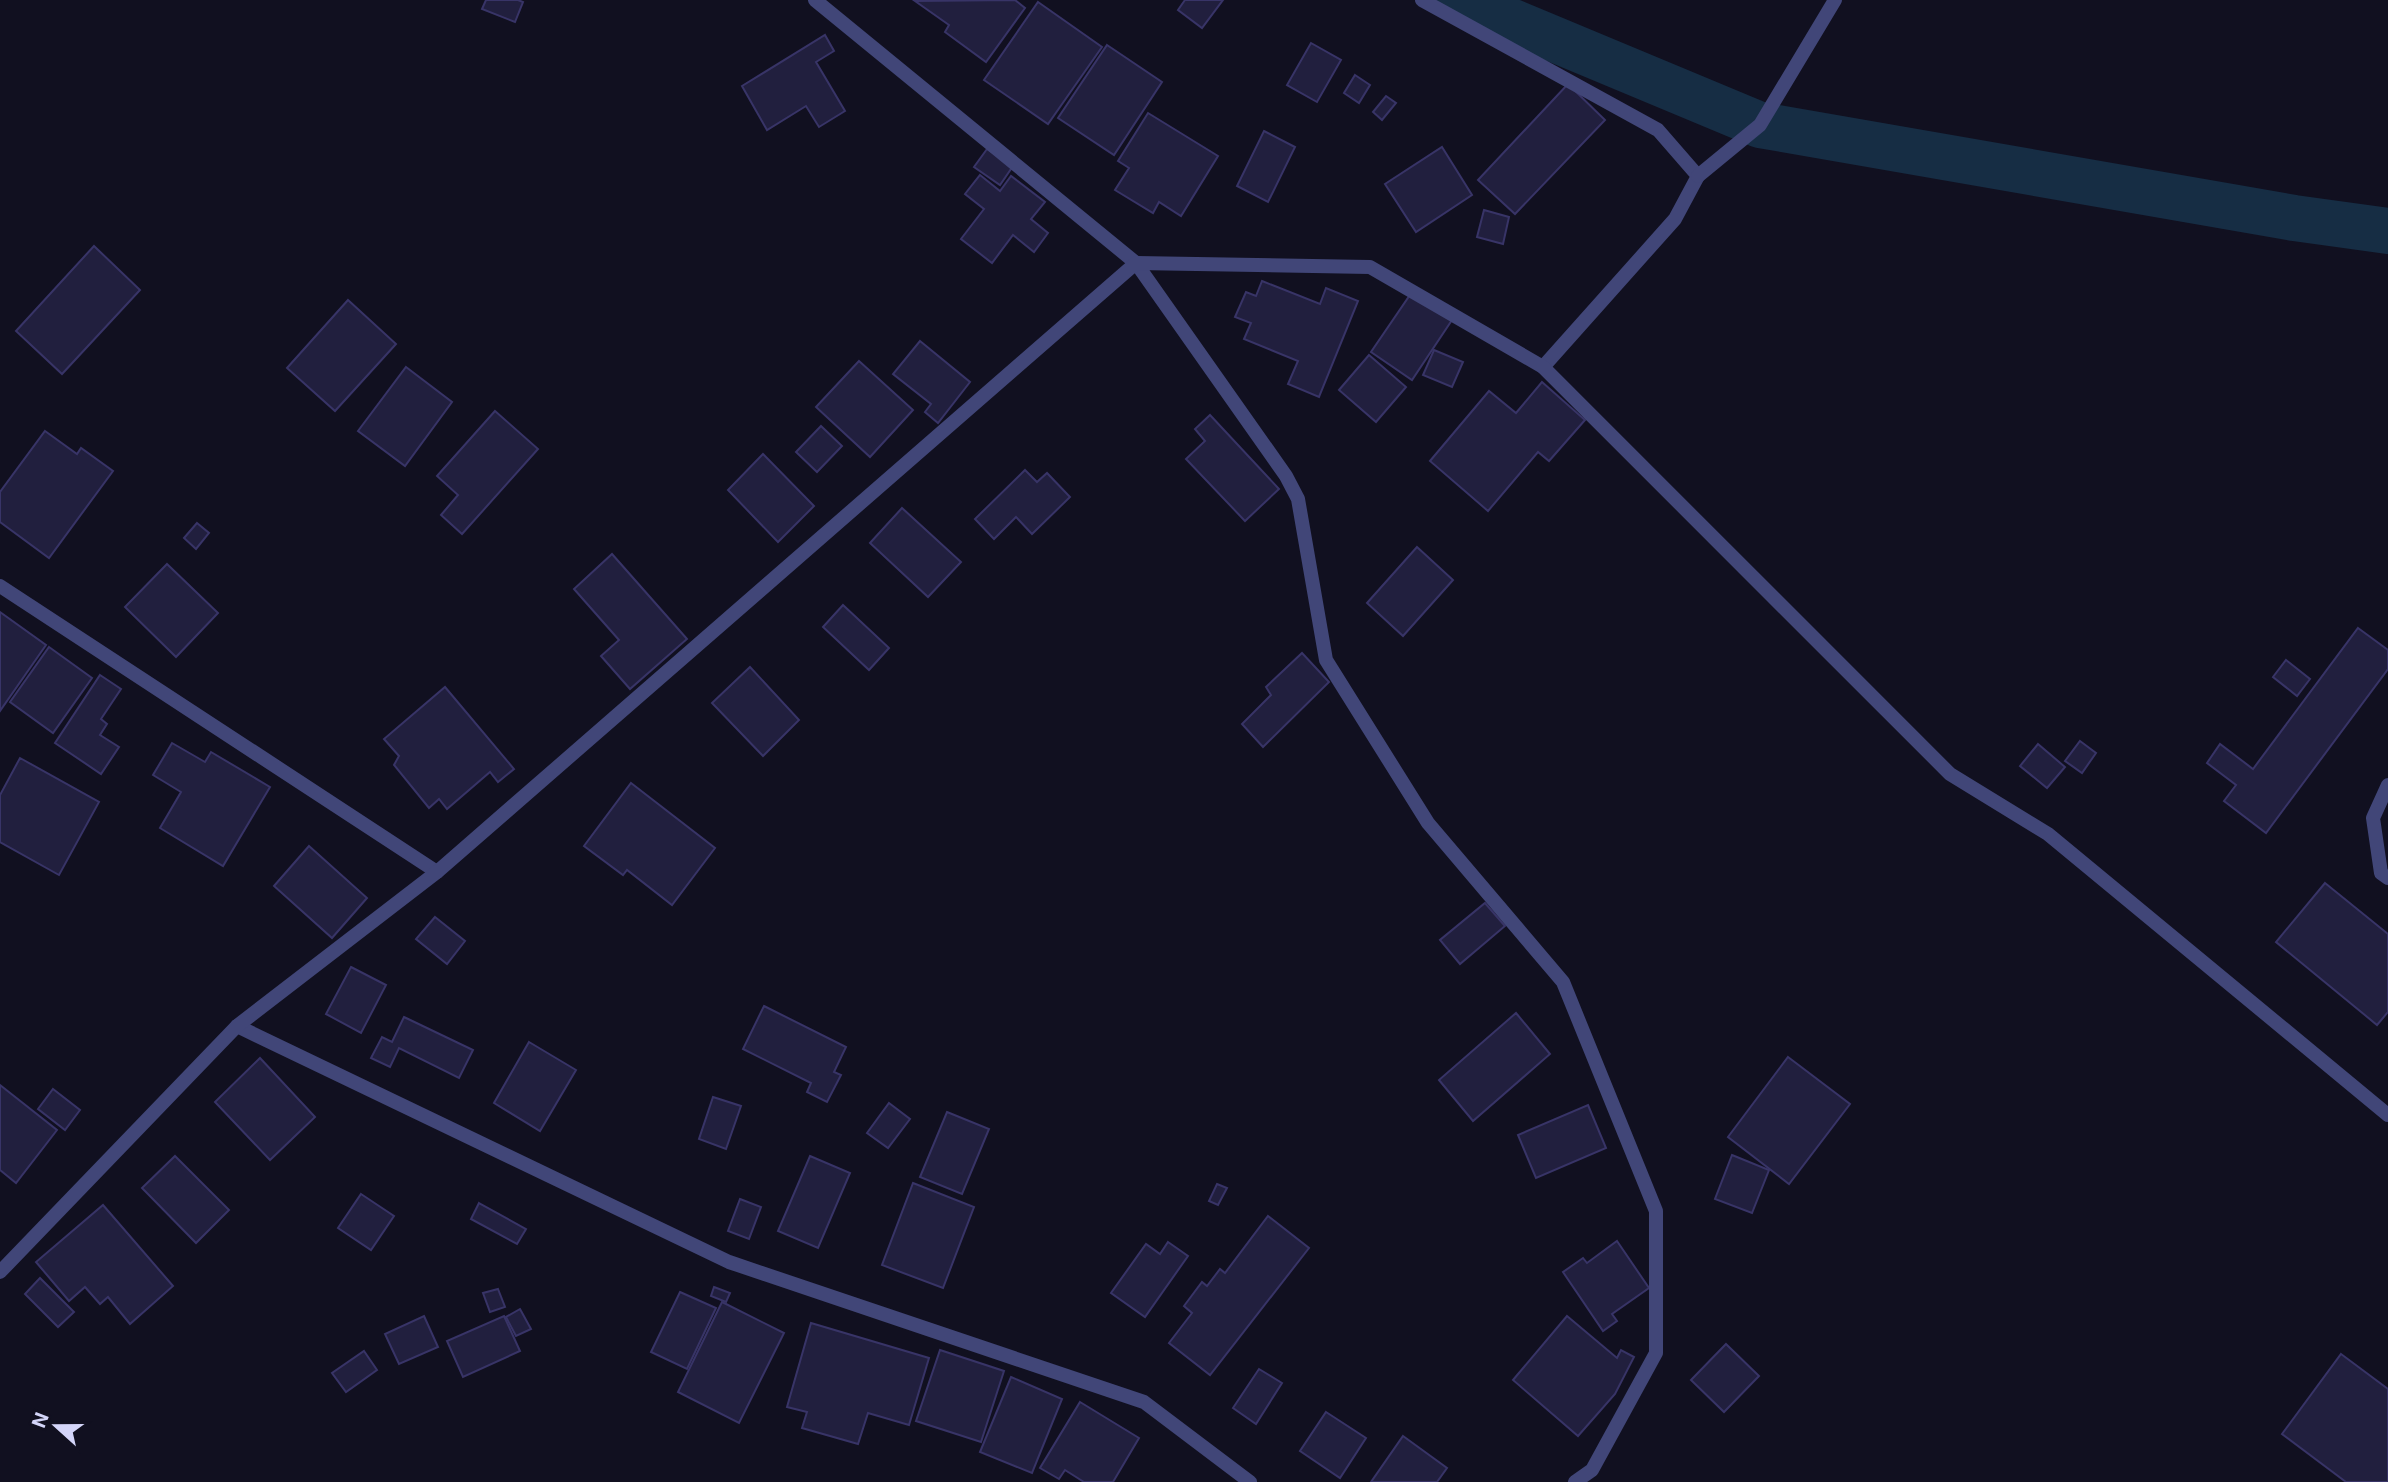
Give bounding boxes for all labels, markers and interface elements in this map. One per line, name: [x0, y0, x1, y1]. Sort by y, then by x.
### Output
north arrow: [21, 1391, 91, 1461]
text: N: [27, 1409, 54, 1431]

